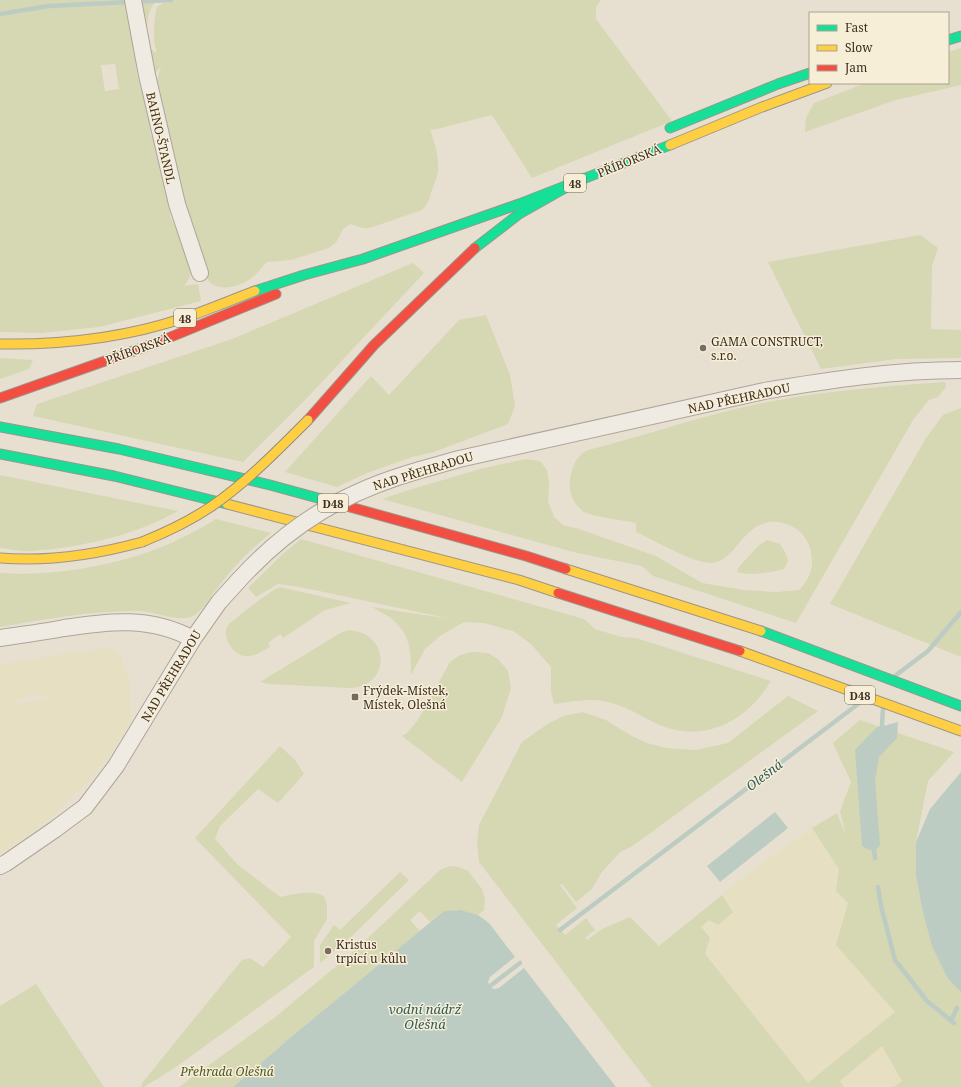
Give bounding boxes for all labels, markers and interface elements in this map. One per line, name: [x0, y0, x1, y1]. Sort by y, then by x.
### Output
legend: [809, 12, 949, 84]
text: Fast: [845, 19, 868, 36]
text: Slow: [845, 39, 873, 56]
text: Jam: [844, 59, 867, 76]
street label: BAHNO-ŠTANDL: [142, 90, 180, 186]
street label: PŘÍBORSKÁ: [595, 140, 664, 182]
road number: 48: [564, 174, 586, 192]
road number: 48: [174, 309, 196, 327]
street label: PŘÍBORSKÁ: [103, 329, 173, 369]
place label: GAMA CONSTRUCT, s.r.o.: [711, 333, 823, 364]
marker: GAMA CONSTRUCT, s.r.o.: [698, 343, 708, 353]
street label: NAD PŘEHRADOU: [686, 379, 792, 417]
street label: NAD PŘEHRADOU: [371, 448, 476, 494]
road number: D48: [318, 494, 348, 512]
street label: NAD PŘEHRADOU: [137, 627, 205, 725]
place label: Frýdek-Místek, Místek, Olešná: [363, 682, 448, 713]
road number: D48: [845, 686, 875, 704]
marker: Frýdek-Místek, Místek, Olešná: [350, 692, 360, 702]
water label: Olešná: [742, 755, 786, 795]
place label: Kristus trpící u kůlu: [336, 936, 407, 967]
marker: Kristus trpící u kůlu: [323, 946, 333, 956]
water label: vodní nádrž Olešná: [389, 1000, 463, 1033]
park label: Přehrada Olešná: [179, 1063, 274, 1080]

